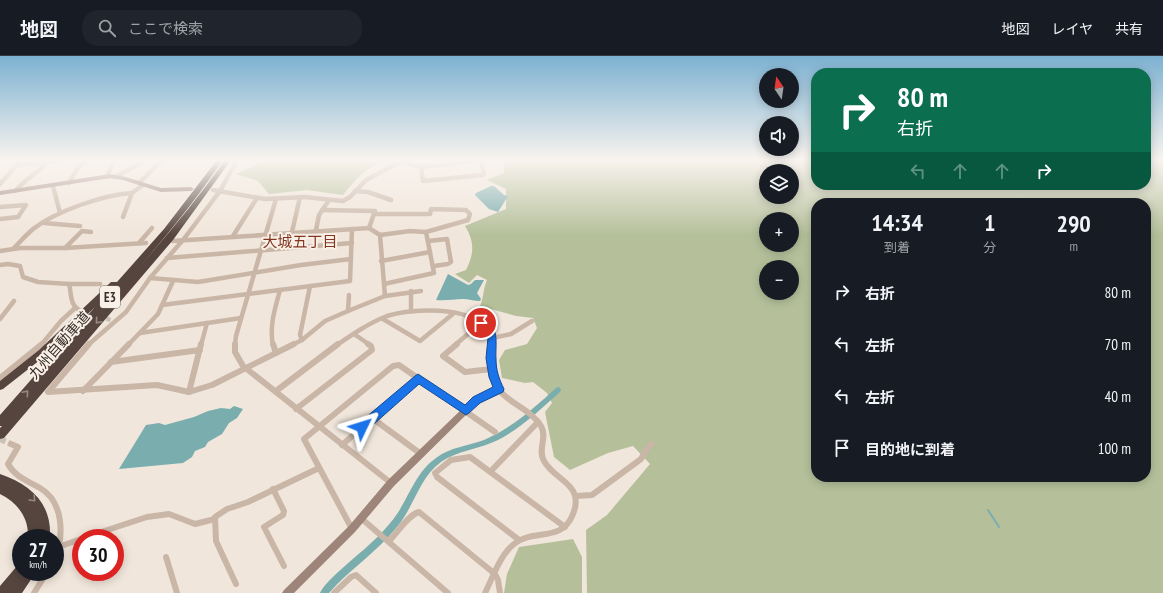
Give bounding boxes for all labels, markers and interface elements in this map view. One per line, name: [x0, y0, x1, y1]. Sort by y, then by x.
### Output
search box: [82, 10, 362, 46]
text: 地図: [20, 17, 58, 41]
icon: search: [96, 17, 118, 39]
text: ここで検索: [128, 19, 203, 38]
text: 地図: [1001, 20, 1029, 38]
text: レイヤ: [1051, 20, 1093, 38]
text: 共有: [1115, 20, 1143, 38]
north arrow: [759, 68, 799, 108]
map controls: [759, 68, 799, 300]
text: 80 m: [897, 78, 948, 115]
icon: right: [831, 84, 883, 136]
button: sound: [759, 116, 799, 156]
text: 右折: [897, 117, 933, 140]
icon: left: [907, 160, 929, 182]
icon: ahead: [949, 160, 971, 182]
icon: ahead: [991, 160, 1013, 182]
icon: right: [1033, 160, 1055, 182]
button: layers: [759, 164, 799, 204]
text: 14:34: [871, 207, 923, 238]
text: 1: [984, 207, 995, 238]
text: 290: [1056, 208, 1091, 239]
button: +: [759, 212, 799, 252]
district label: 大城五丁目: [262, 232, 338, 251]
text: m: [1069, 238, 1078, 255]
text: 到着: [884, 239, 910, 256]
text: 分: [983, 239, 996, 256]
button: −: [759, 260, 799, 300]
icon: right: [831, 281, 853, 303]
text: 80 m: [1105, 283, 1131, 302]
text: 右折: [865, 284, 895, 303]
road number: E3: [100, 286, 120, 308]
pin: [464, 306, 498, 340]
street label: 九州自動車道: [25, 307, 93, 383]
icon: arrive: [470, 312, 492, 334]
one-way arrow: [96, 316, 103, 324]
icon: left: [831, 333, 853, 355]
text: 70 m: [1105, 335, 1131, 354]
text: 左折: [865, 336, 895, 355]
icon: left: [831, 385, 853, 407]
text: 40 m: [1105, 387, 1131, 406]
text: 左折: [865, 388, 895, 407]
one-way arrow: [21, 390, 28, 398]
position arrow: [341, 406, 383, 448]
icon: arrive: [831, 437, 853, 459]
text: 100 m: [1098, 439, 1131, 458]
text: 目的地に到着: [865, 440, 955, 459]
one-way arrow: [28, 494, 36, 502]
speed limit sign: 30: [72, 529, 124, 581]
text: 27: [28, 537, 48, 563]
text: km/h: [29, 558, 47, 571]

